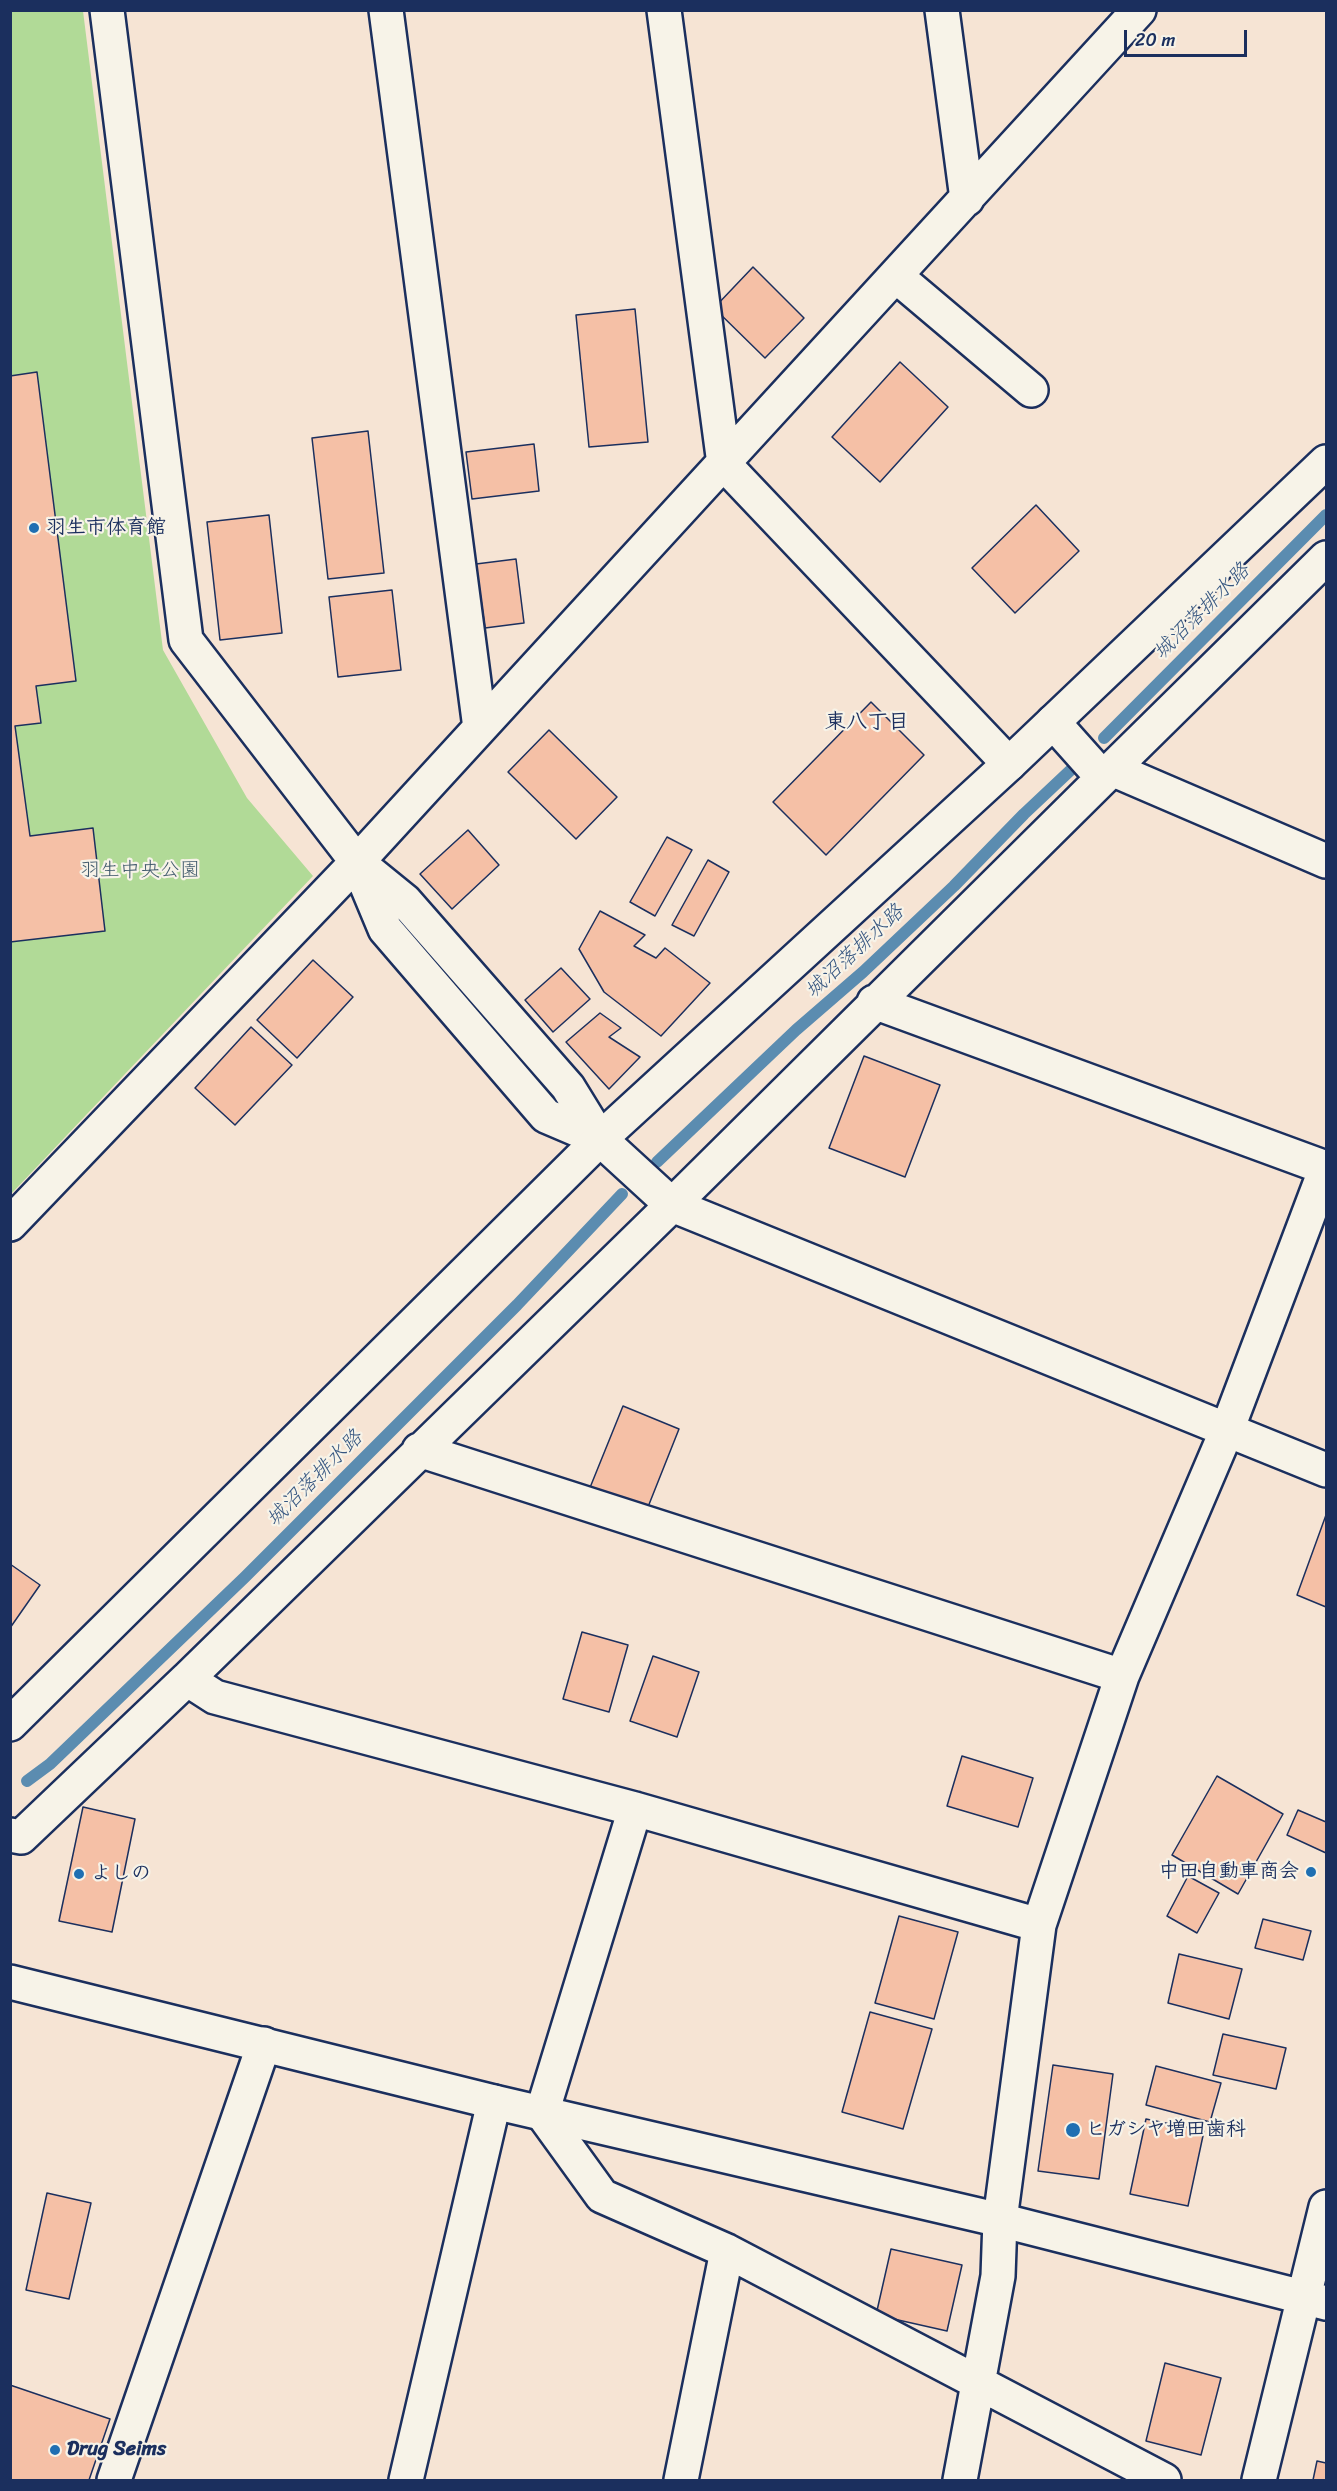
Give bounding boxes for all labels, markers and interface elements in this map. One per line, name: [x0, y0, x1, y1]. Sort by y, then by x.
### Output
scale bar: [1127, 18, 1250, 56]
text: 20 m: [1135, 24, 1175, 56]
place label: 羽生市体育館: [46, 516, 166, 540]
marker: 羽生市体育館: [27, 521, 41, 535]
water label: 城沼落排水路: [1149, 559, 1255, 665]
district label: 東八丁目: [825, 710, 909, 736]
park label: 羽生中央公園: [80, 859, 200, 883]
water label: 城沼落排水路: [800, 900, 910, 1004]
water label: 城沼落排水路: [262, 1426, 368, 1532]
place label: 中田自動車商会: [1159, 1860, 1299, 1884]
place label: よしの: [91, 1862, 151, 1886]
marker: 中田自動車商会: [1304, 1865, 1318, 1879]
marker: よしの: [72, 1867, 86, 1881]
place label: ヒガシヤ増田歯科: [1086, 2118, 1246, 2142]
marker: ヒガシヤ増田歯科: [1064, 2121, 1082, 2139]
place label: Drug Seims: [67, 2438, 166, 2462]
marker: Drug Seims: [48, 2443, 62, 2457]

